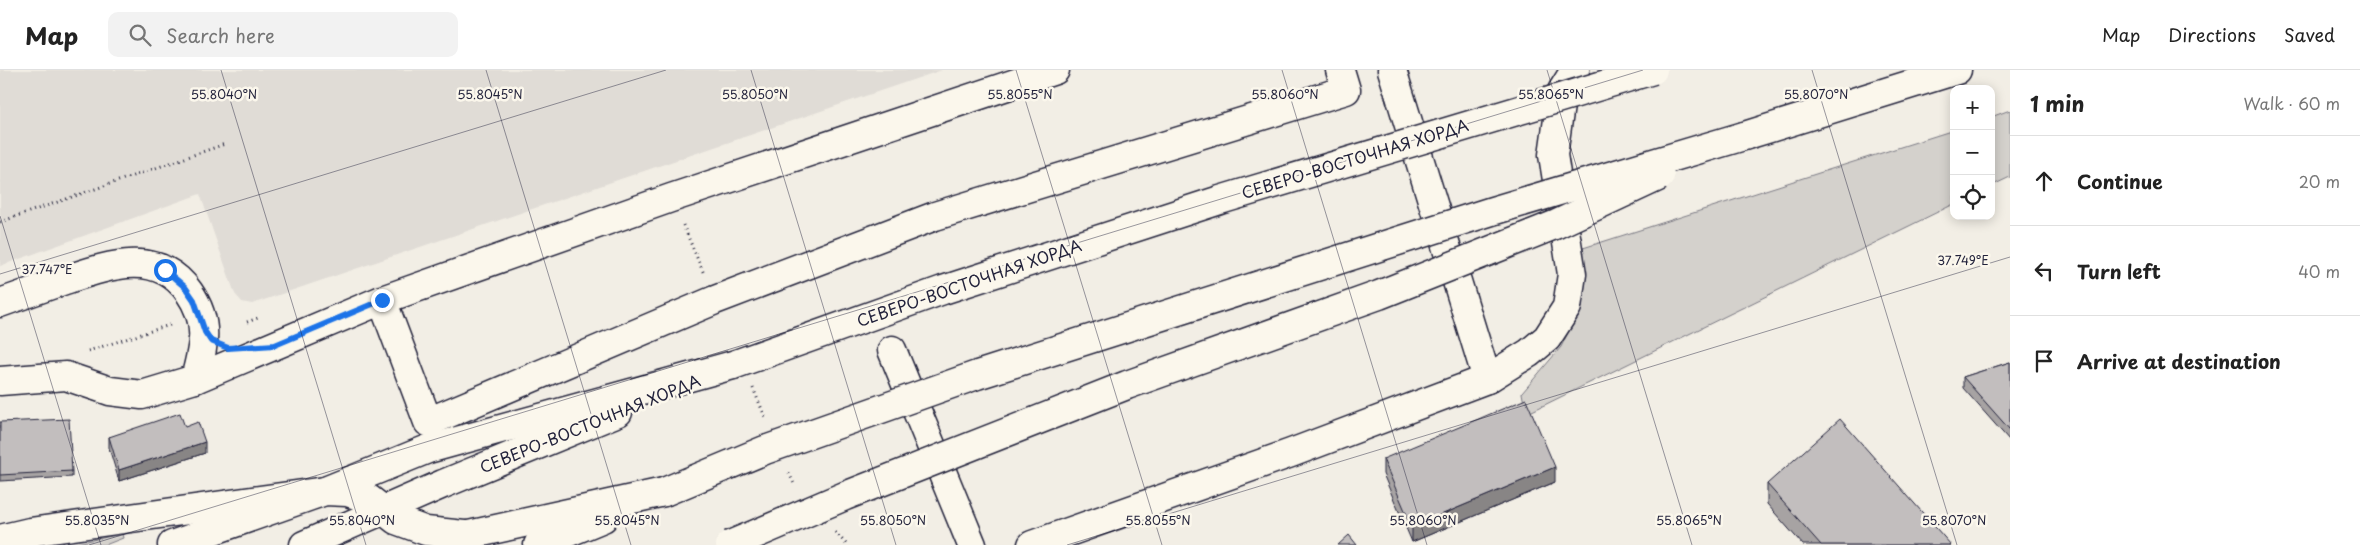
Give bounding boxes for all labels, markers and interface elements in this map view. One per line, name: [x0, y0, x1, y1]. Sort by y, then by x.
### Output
search box: [108, 12, 458, 57]
text: Map: [25, 17, 78, 53]
icon: search: [126, 21, 154, 49]
text: Search here: [166, 21, 275, 49]
text: Map: [2102, 21, 2140, 48]
text: Directions: [2168, 21, 2256, 48]
text: Saved: [2284, 21, 2335, 48]
text: 55.8040°N: [191, 85, 257, 103]
text: 55.8045°N: [457, 85, 523, 103]
text: 55.8050°N: [722, 85, 788, 103]
text: 55.8055°N: [987, 85, 1053, 103]
text: 55.8060°N: [1251, 85, 1319, 103]
text: 55.8065°N: [1518, 85, 1584, 103]
text: 55.8070°N: [1784, 85, 1848, 103]
map controls: [1950, 85, 1995, 220]
button: +: [1950, 85, 1995, 130]
text: 1 min: [2030, 87, 2084, 119]
text: Walk · 60 m: [2243, 91, 2340, 115]
street label: СЕВЕРО-ВОСТОЧНАЯ ХОРДА: [1238, 112, 1471, 204]
button: −: [1950, 130, 1995, 175]
icon: ahead: [2030, 167, 2058, 195]
text: Continue: [2077, 167, 2163, 195]
text: 20 m: [2299, 169, 2340, 193]
button: locate: [1950, 175, 1995, 220]
street label: СЕВЕРО-ВОСТОЧНАЯ ХОРДА: [853, 232, 1084, 332]
text: 37.749°E: [1937, 251, 1989, 269]
icon: left: [2030, 257, 2058, 285]
text: Turn left: [2077, 257, 2161, 285]
route start: [154, 259, 177, 282]
text: 40 m: [2298, 259, 2340, 283]
text: 37.747°E: [21, 260, 73, 278]
route end: [371, 289, 394, 312]
icon: arrive: [2030, 347, 2058, 375]
text: Arrive at destination: [2077, 347, 2281, 375]
street label: СЕВЕРО-ВОСТОЧНАЯ ХОРДА: [476, 368, 704, 478]
text: 55.8035°N: [64, 511, 130, 529]
text: 55.8040°N: [329, 511, 395, 529]
text: 55.8045°N: [594, 511, 660, 529]
text: 55.8050°N: [860, 511, 926, 529]
text: 55.8055°N: [1125, 511, 1191, 529]
text: 55.8060°N: [1389, 511, 1457, 529]
text: 55.8065°N: [1656, 511, 1722, 529]
text: 55.8070°N: [1922, 511, 1986, 529]

